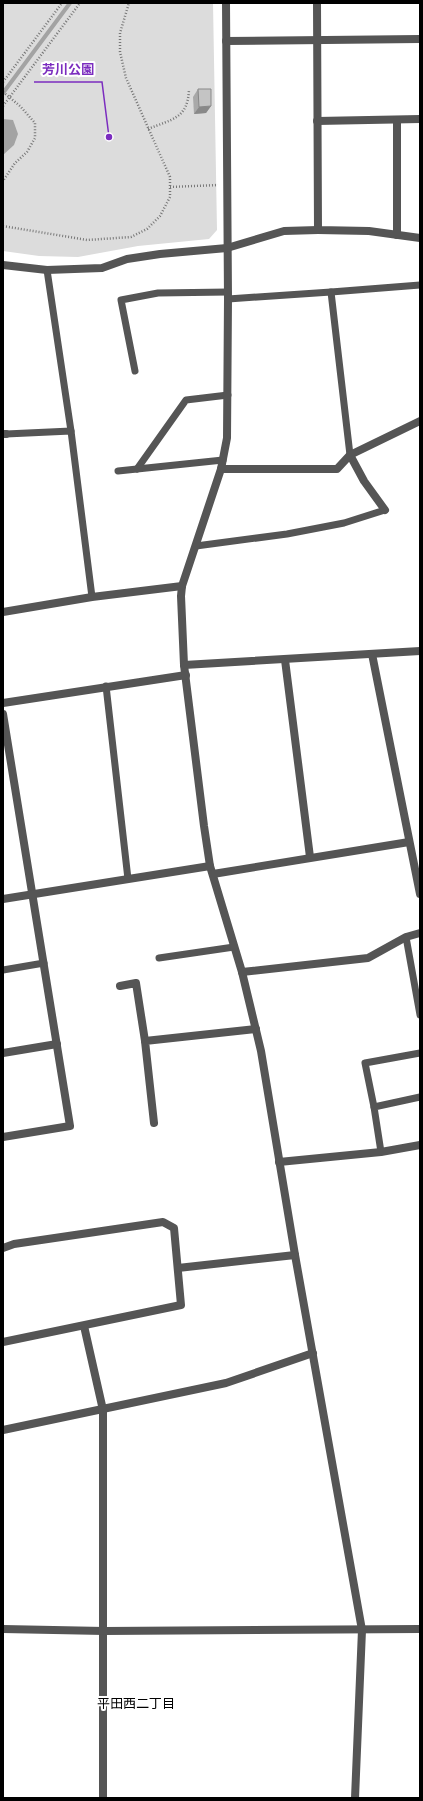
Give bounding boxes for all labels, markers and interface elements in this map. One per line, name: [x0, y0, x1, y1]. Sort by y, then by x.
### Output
callout: 芳川公園: [34, 57, 102, 82]
text: 芳川公園: [42, 62, 94, 77]
district label: 平田西二丁目: [97, 1696, 175, 1711]

